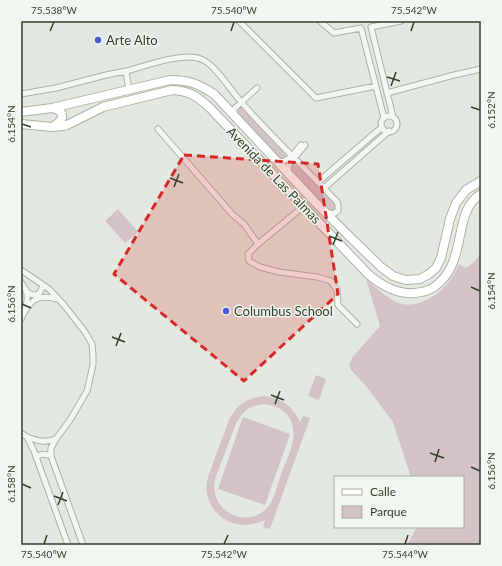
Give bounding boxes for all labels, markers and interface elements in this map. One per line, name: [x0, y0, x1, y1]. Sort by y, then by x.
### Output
text: 75.538°W: [31, 4, 78, 16]
text: 75.540°W: [211, 4, 258, 16]
text: 75.542°W: [391, 4, 438, 16]
place label: Arte Alto: [106, 32, 158, 48]
marker: Arte Alto: [93, 35, 103, 45]
text: 6.152°N: [485, 91, 497, 129]
text: 6.154°N: [5, 105, 17, 143]
street label: Avenida de Las Palmas: [224, 123, 325, 227]
text: 6.154°N: [485, 272, 497, 310]
text: 6.156°N: [5, 285, 17, 323]
place label: Columbus School: [234, 303, 333, 319]
marker: Columbus School: [221, 306, 231, 316]
text: 6.156°N: [485, 452, 497, 490]
text: 6.158°N: [5, 465, 17, 503]
legend: [334, 476, 464, 528]
text: Calle: [370, 484, 396, 499]
text: Parque: [370, 504, 407, 519]
text: 75.540°W: [21, 548, 68, 560]
text: 75.542°W: [201, 548, 248, 560]
text: 75.544°W: [382, 548, 429, 560]

